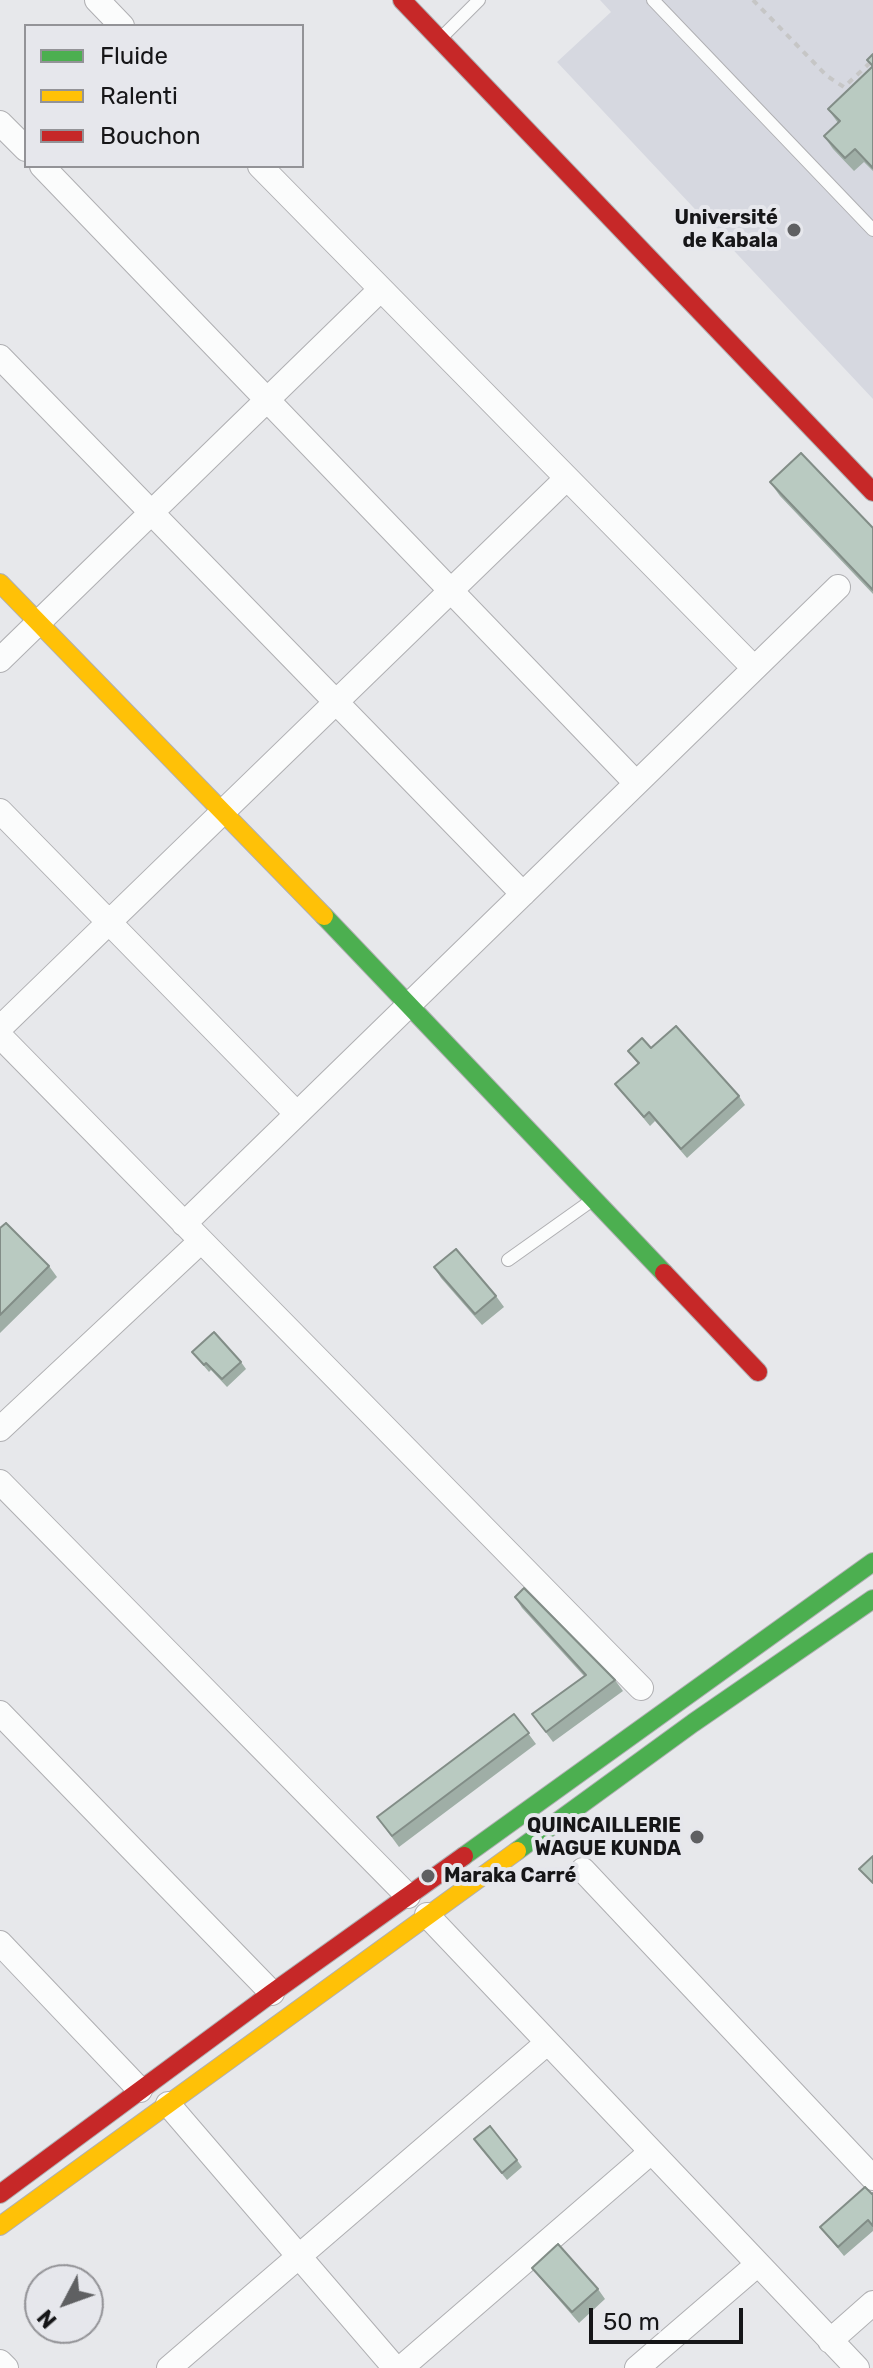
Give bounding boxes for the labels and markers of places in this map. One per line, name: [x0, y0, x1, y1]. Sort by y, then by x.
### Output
place label: Université de Kabala: [674, 206, 778, 253]
marker: Université de Kabala: [785, 221, 803, 239]
place label: QUINCAILLERIE WAGUE KUNDA: [527, 1814, 681, 1861]
marker: QUINCAILLERIE WAGUE KUNDA: [688, 1828, 706, 1846]
place label: Maraka Carré: [444, 1864, 576, 1888]
marker: Maraka Carré: [419, 1867, 437, 1885]

